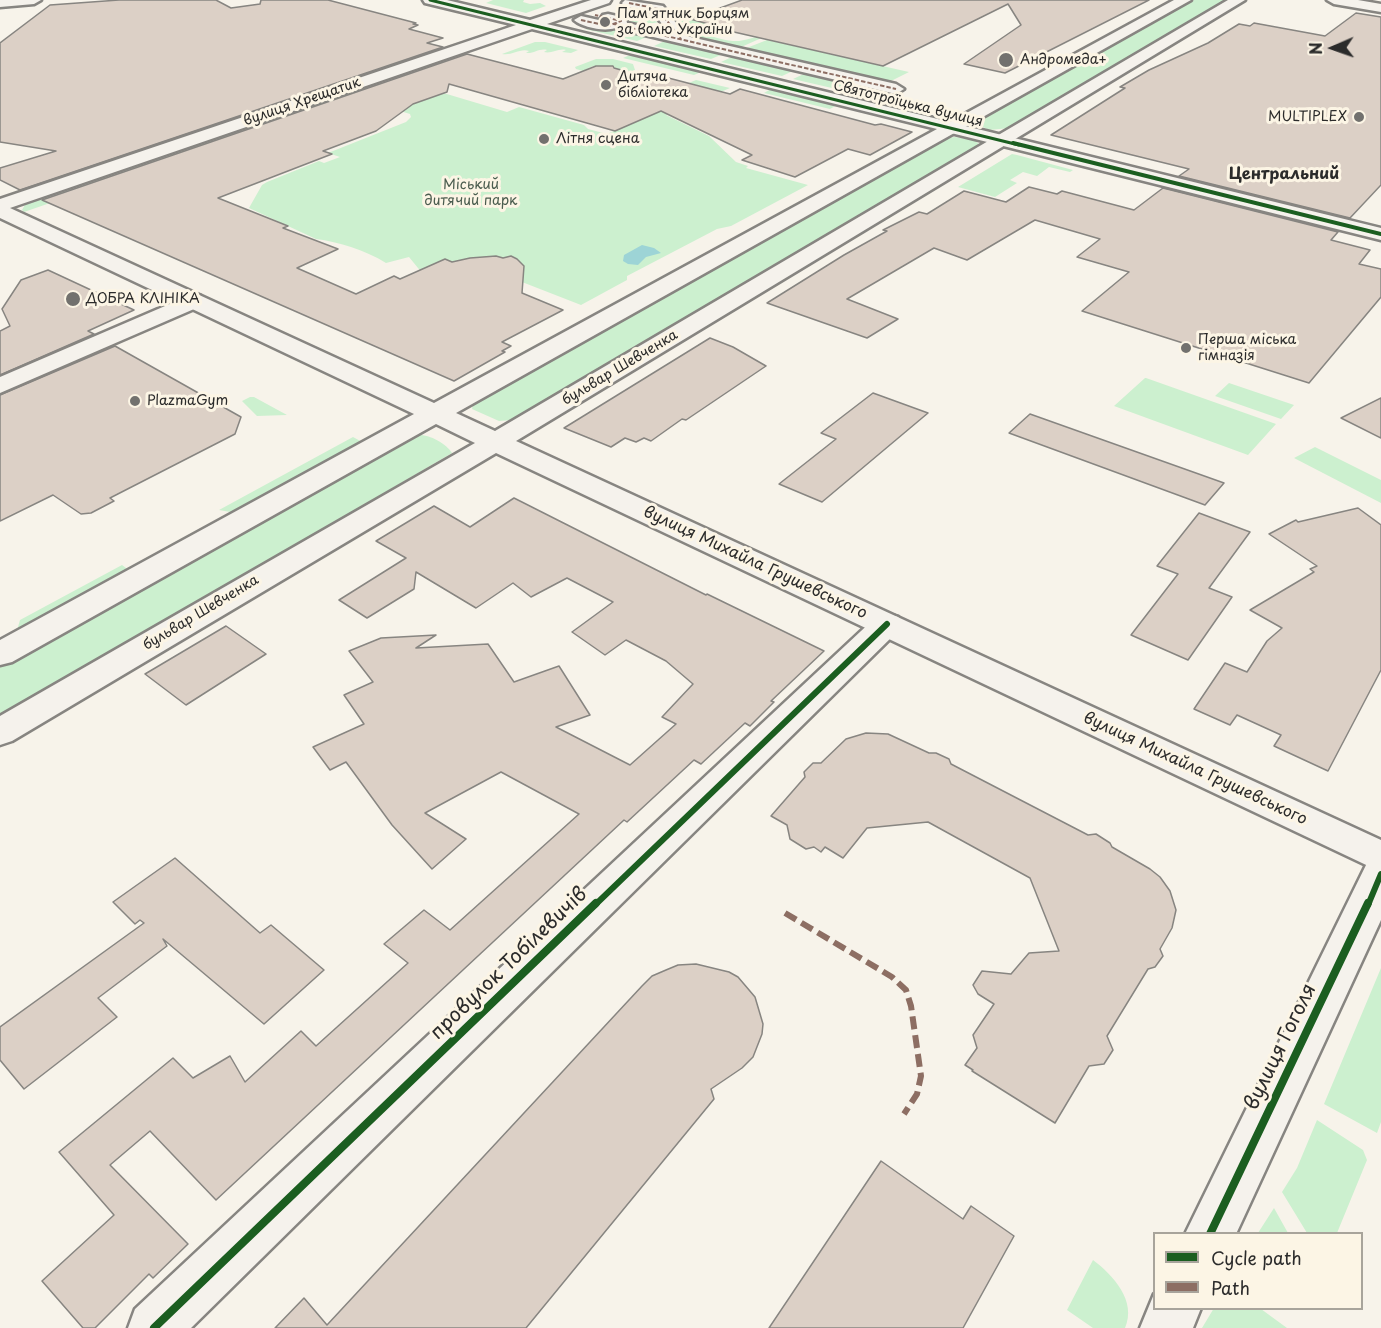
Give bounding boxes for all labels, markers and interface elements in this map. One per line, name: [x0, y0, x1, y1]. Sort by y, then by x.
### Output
place label: Пам'ятник Борцям за волю України: [617, 6, 749, 38]
marker: Пам'ятник Борцям за волю України: [598, 15, 612, 29]
north arrow: [1303, 18, 1363, 78]
text: N: [1303, 42, 1327, 55]
marker: Андромеда+: [997, 51, 1015, 69]
place label: Андромеда+: [1020, 52, 1107, 68]
place label: Дитяча бібліотека: [618, 69, 688, 102]
street label: вулиця Хрещатик: [241, 74, 363, 130]
street label: Святотроїцька вулиця: [831, 77, 985, 131]
marker: Дитяча бібліотека: [599, 78, 613, 92]
place label: MULTIPLEX: [1268, 109, 1347, 125]
marker: MULTIPLEX: [1352, 110, 1366, 124]
place label: Літня сцена: [556, 131, 639, 147]
marker: Літня сцена: [537, 132, 551, 146]
district label: Центральний: [1229, 165, 1339, 185]
park label: Міський дитячий парк: [425, 177, 517, 210]
marker: ДОБРА КЛІНІКА: [64, 290, 82, 308]
place label: ДОБРА КЛІНІКА: [86, 291, 200, 307]
street label: бульвар Шевченка: [559, 327, 681, 409]
place label: Перша міська гімназія: [1198, 332, 1296, 364]
marker: Перша міська гімназія: [1179, 341, 1193, 355]
place label: PlazmaGym: [147, 393, 228, 409]
marker: PlazmaGym: [128, 394, 142, 408]
street label: вулиця Михайла Грушевського: [640, 503, 870, 623]
street label: бульвар Шевченка: [140, 572, 262, 654]
street label: вулиця Михайла Грушевського: [1080, 709, 1310, 829]
street label: провулок Тобілевичів: [426, 883, 592, 1045]
street label: вулиця Гоголя: [1240, 980, 1322, 1114]
legend: [1153, 1232, 1363, 1310]
text: Cycle path: [1211, 1244, 1302, 1271]
text: Path: [1211, 1274, 1250, 1301]

